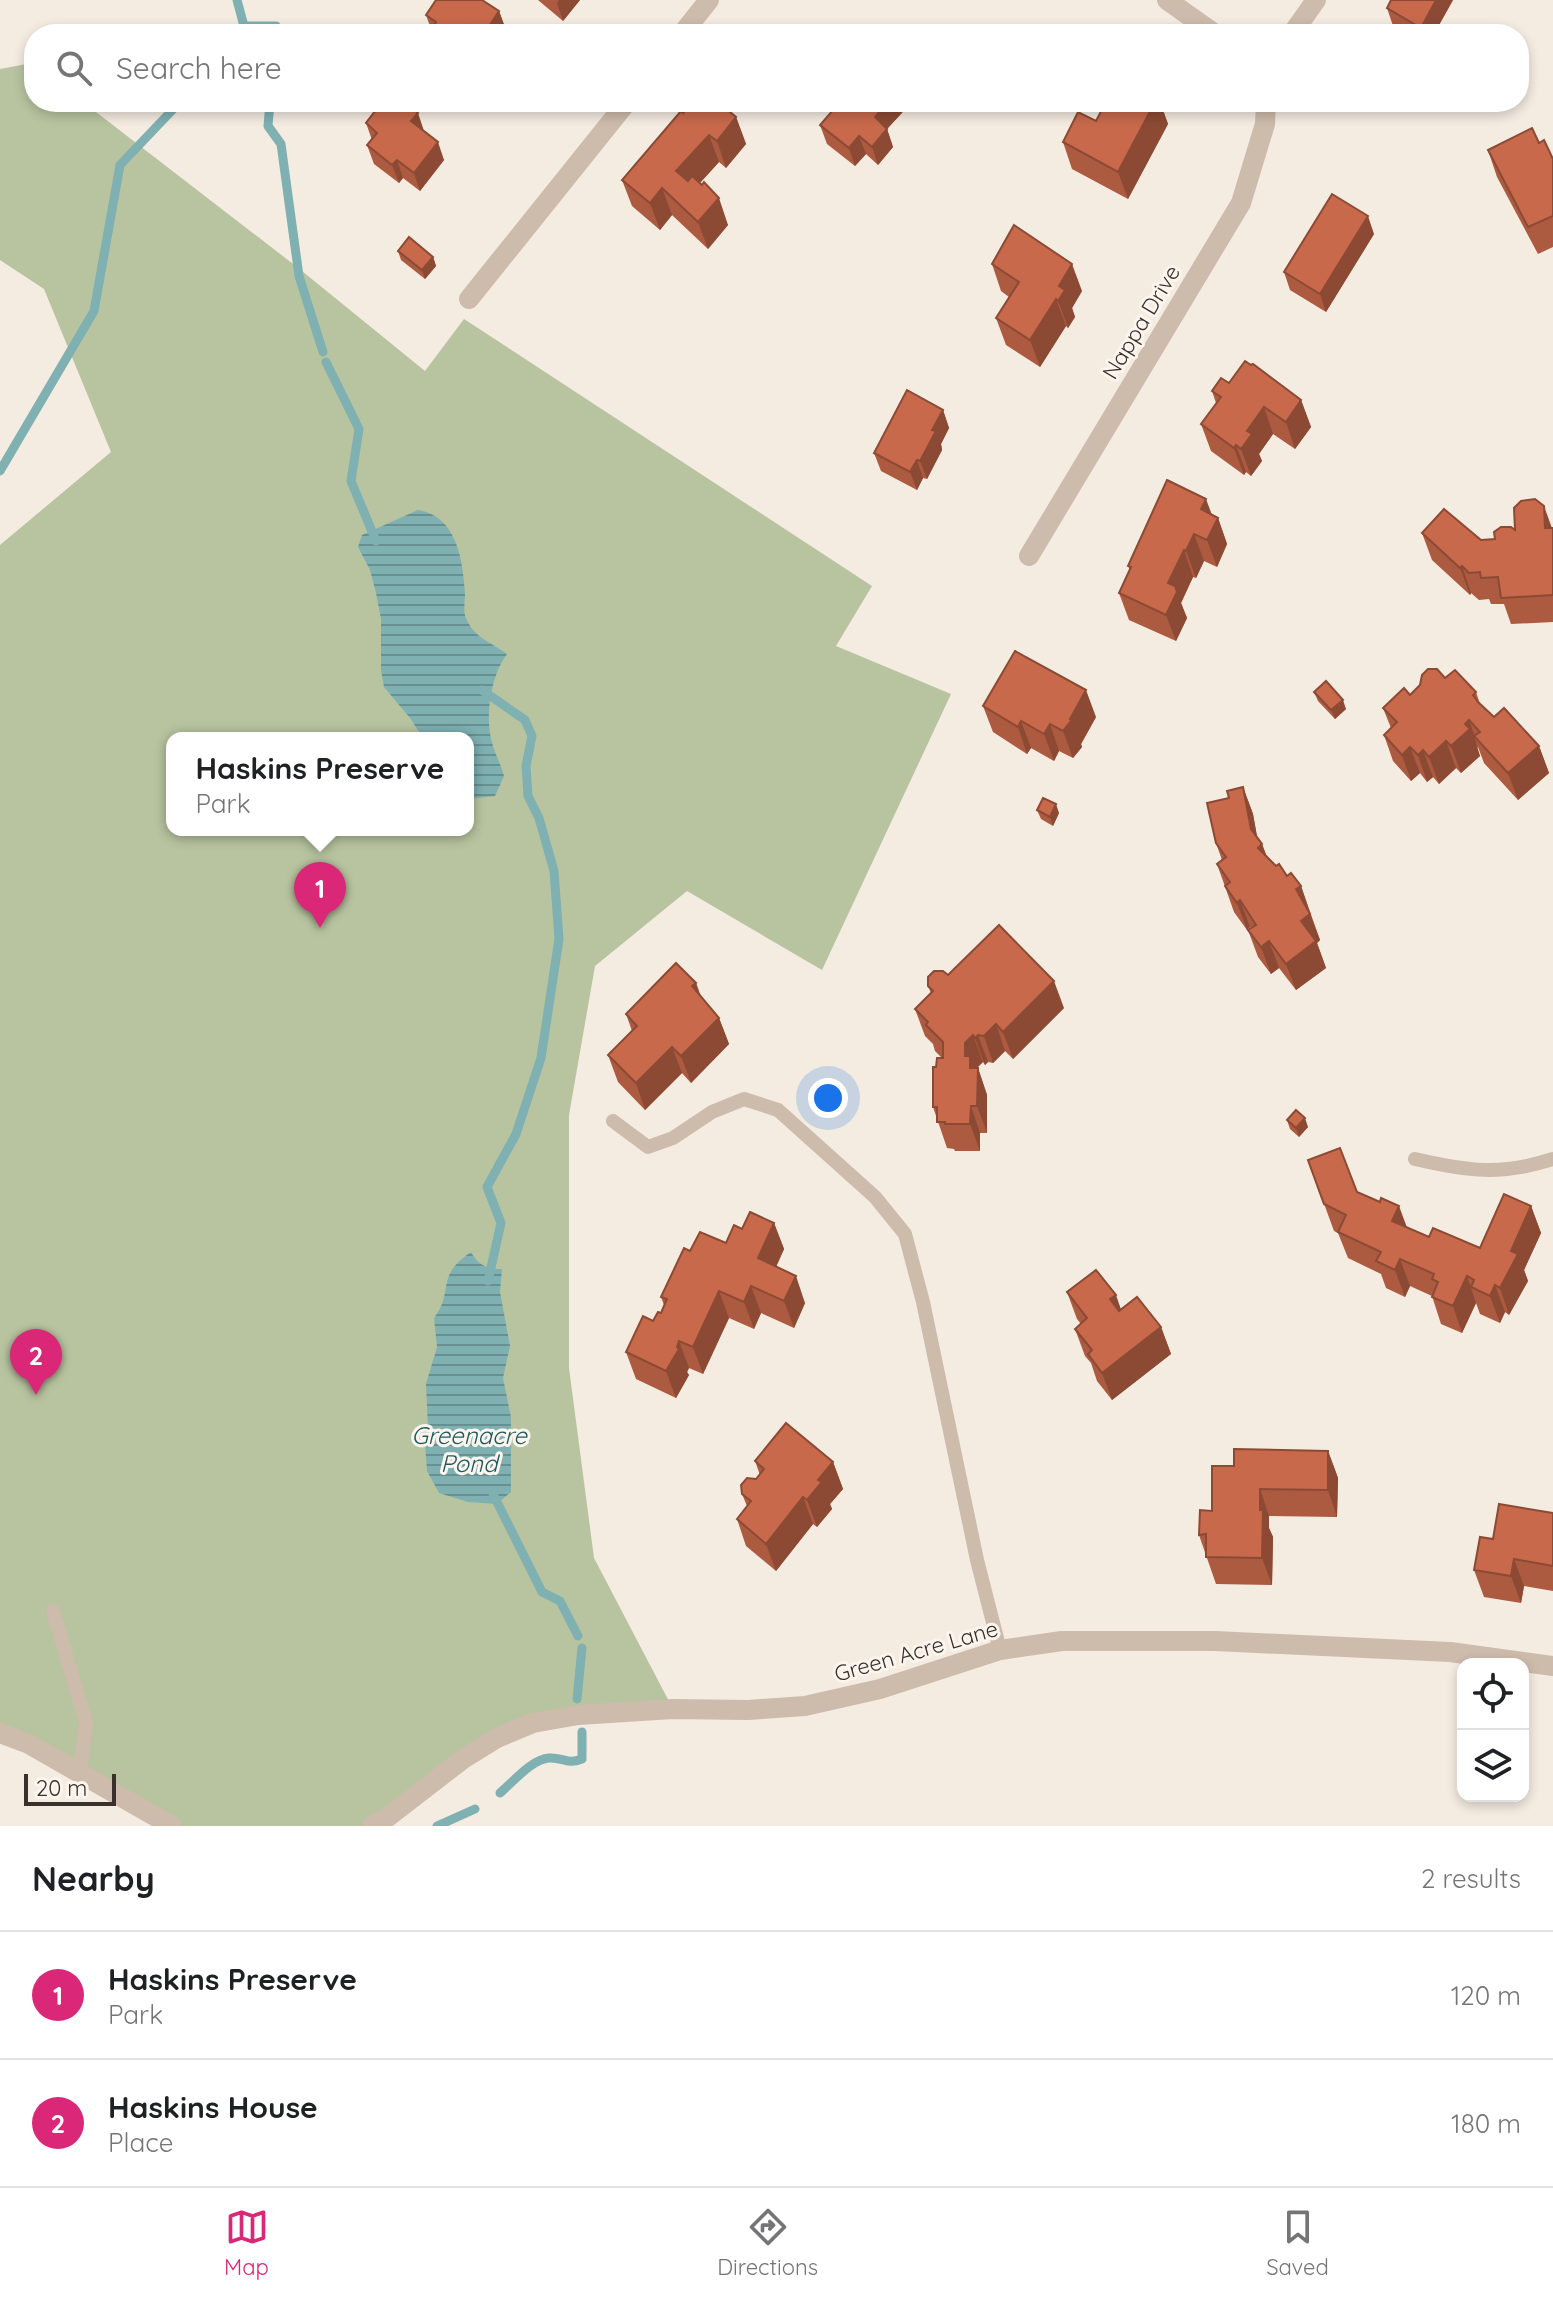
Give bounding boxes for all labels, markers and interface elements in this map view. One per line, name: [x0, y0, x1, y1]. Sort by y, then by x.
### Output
search box: [24, 24, 1529, 112]
icon: search: [52, 46, 96, 90]
text: Search here: [116, 49, 282, 87]
street label: Nappa Drive: [1096, 260, 1186, 384]
popup: [166, 732, 474, 836]
text: Haskins Preserve: [196, 749, 445, 787]
text: Park: [196, 787, 251, 820]
pin: 1: [294, 862, 346, 928]
your location: [808, 1078, 848, 1118]
pin: 2: [10, 1329, 62, 1395]
water label: Greenacre Pond: [411, 1420, 528, 1478]
street label: Green Acre Lane: [831, 1614, 1001, 1688]
map controls: [1457, 1658, 1529, 1802]
button: locate: [1457, 1658, 1529, 1730]
button: layers: [1457, 1730, 1529, 1802]
scale bar: [24, 1770, 116, 1806]
text: 20 m: [36, 1774, 87, 1802]
text: Nearby: [32, 1857, 155, 1900]
text: 2 results: [1421, 1862, 1521, 1895]
text: Haskins Preserve: [108, 1960, 357, 1998]
text: 1: [53, 1979, 63, 2012]
text: 120 m: [1451, 1979, 1521, 2012]
text: Park: [108, 1998, 163, 2031]
text: Haskins House: [108, 2088, 318, 2126]
text: 2: [51, 2107, 65, 2140]
text: 180 m: [1451, 2107, 1521, 2140]
text: Place: [108, 2126, 173, 2159]
tab: Map: [224, 2205, 269, 2281]
tab: Directions: [717, 2205, 818, 2281]
tab: Saved: [1266, 2205, 1329, 2281]

